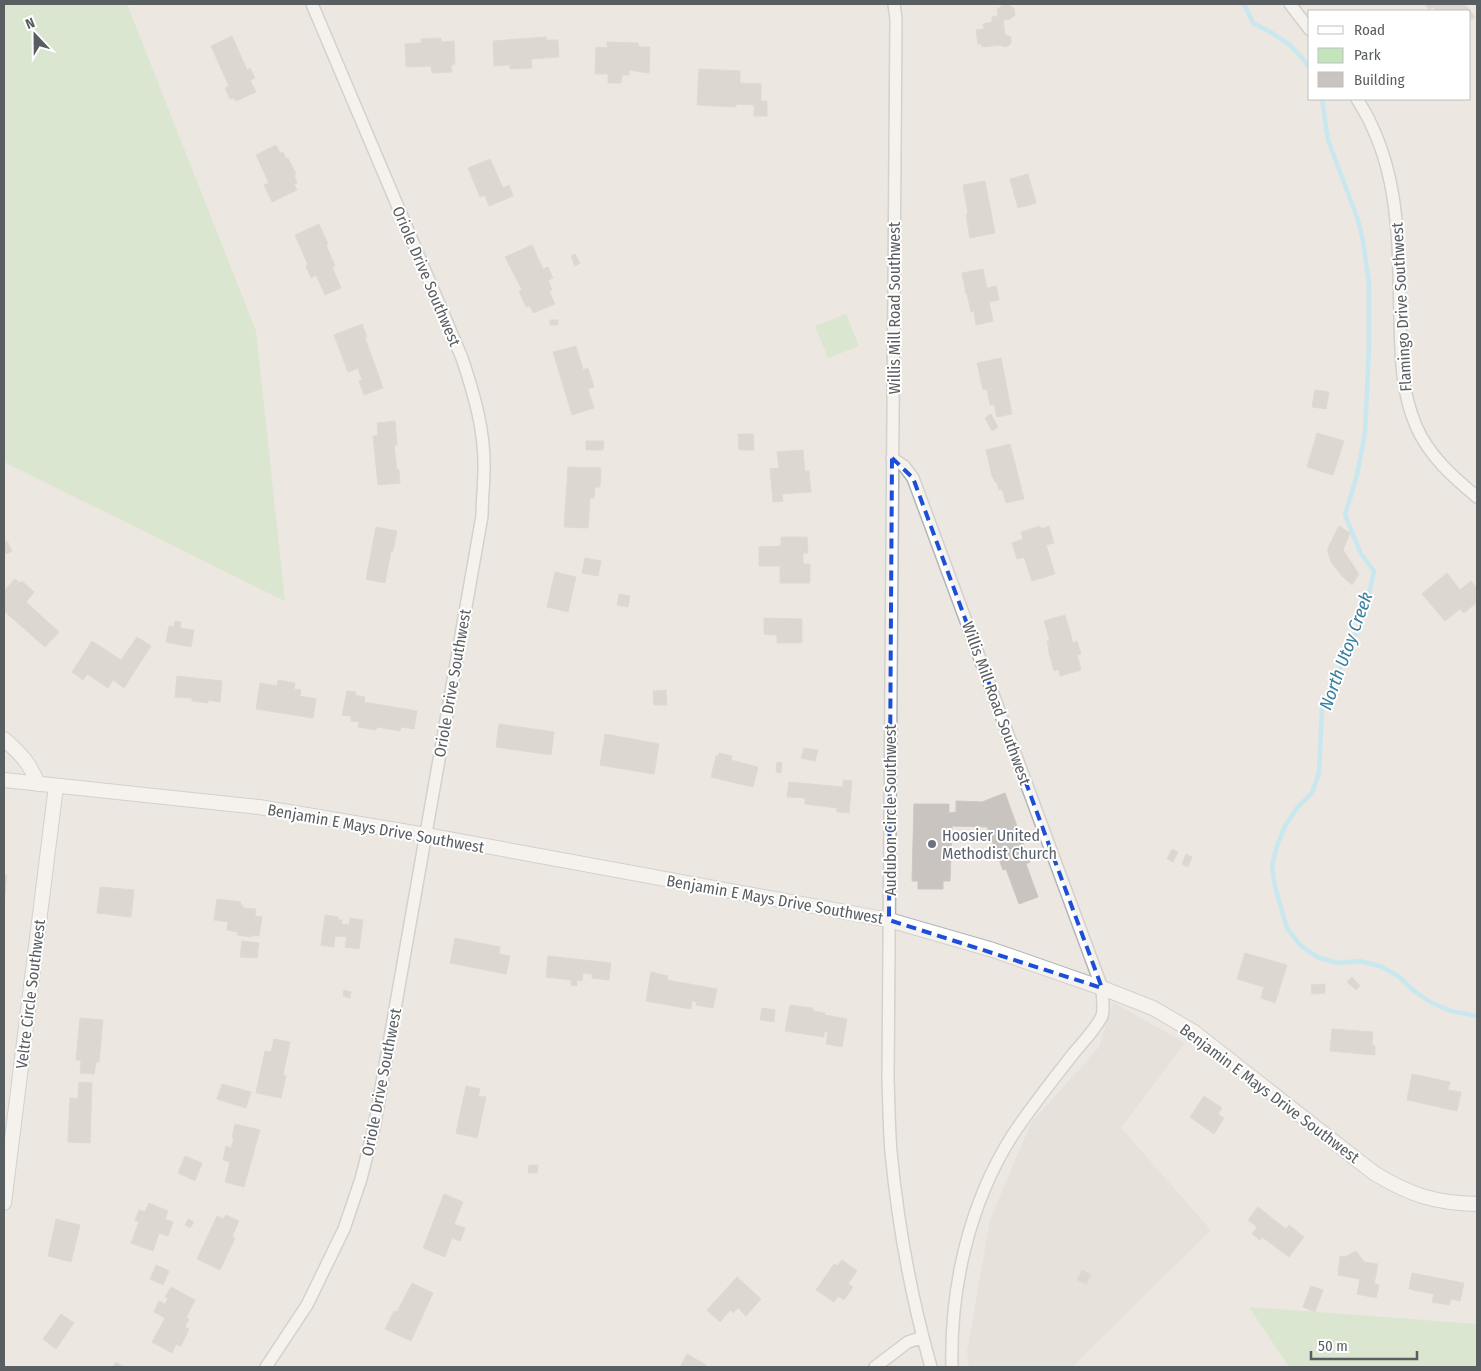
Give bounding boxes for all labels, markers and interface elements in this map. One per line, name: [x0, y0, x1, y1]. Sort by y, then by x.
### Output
north arrow: [10, 10, 60, 60]
legend: [1308, 10, 1471, 100]
text: N: [23, 14, 37, 33]
text: Road: [1354, 21, 1385, 39]
text: Park: [1354, 46, 1381, 64]
text: Building: [1354, 71, 1405, 89]
street label: Oriole Drive Southwest: [388, 203, 465, 350]
street label: Willis Mill Road Southwest: [885, 221, 904, 394]
street label: Flamingo Drive Southwest: [1388, 221, 1415, 392]
water label: North Utoy Creek: [1314, 589, 1378, 713]
street label: Oriole Drive Southwest: [430, 607, 475, 759]
street label: Willis Mill Road Southwest: [958, 619, 1035, 788]
street label: Audubon Circle Southwest: [881, 723, 900, 896]
street label: Benjamin E Mays Drive Southwest: [266, 800, 487, 857]
place label: Hoosier United Methodist Church: [942, 826, 1057, 863]
marker: Hoosier United Methodist Church: [926, 838, 938, 850]
street label: Benjamin E Mays Drive Southwest: [665, 871, 886, 928]
street label: Veltre Circle Southwest: [12, 917, 49, 1070]
street label: Oriole Drive Southwest: [358, 1006, 405, 1158]
street label: Benjamin E Mays Drive Southwest: [1176, 1020, 1364, 1168]
scale bar: [1311, 1328, 1417, 1360]
text: 50 m: [1318, 1337, 1348, 1355]

